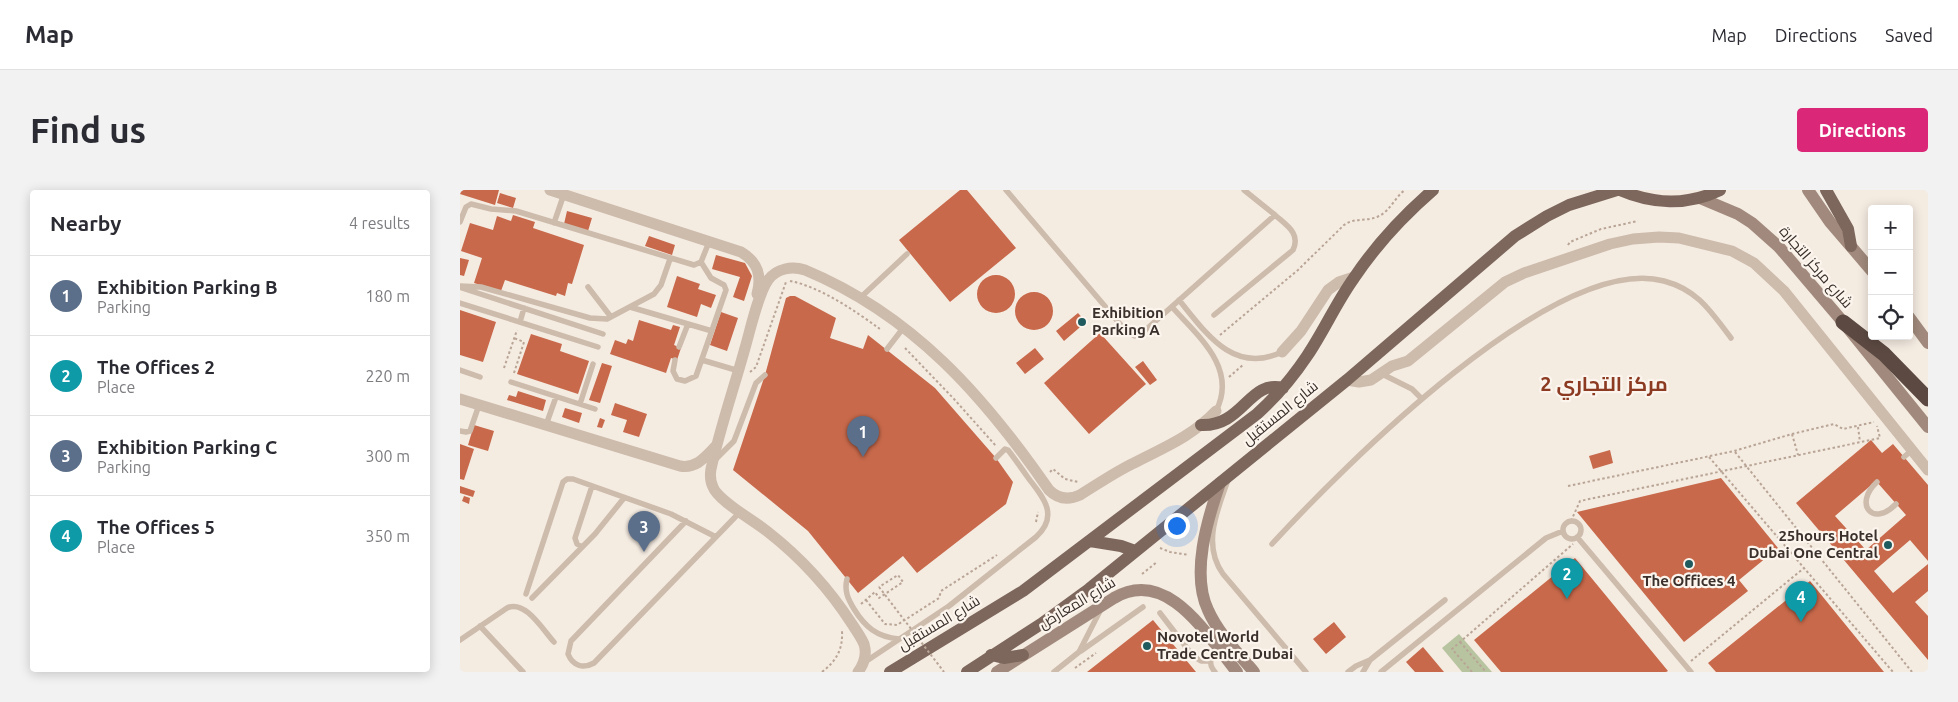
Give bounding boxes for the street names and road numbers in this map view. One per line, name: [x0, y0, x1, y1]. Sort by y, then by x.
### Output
street label: شارع مركز التجارة: [1774, 222, 1856, 313]
street label: شارع المستقبل: [1238, 377, 1323, 451]
street label: شارع المعارض: [1035, 573, 1120, 635]
street label: شارع المستقبل: [895, 591, 984, 656]

